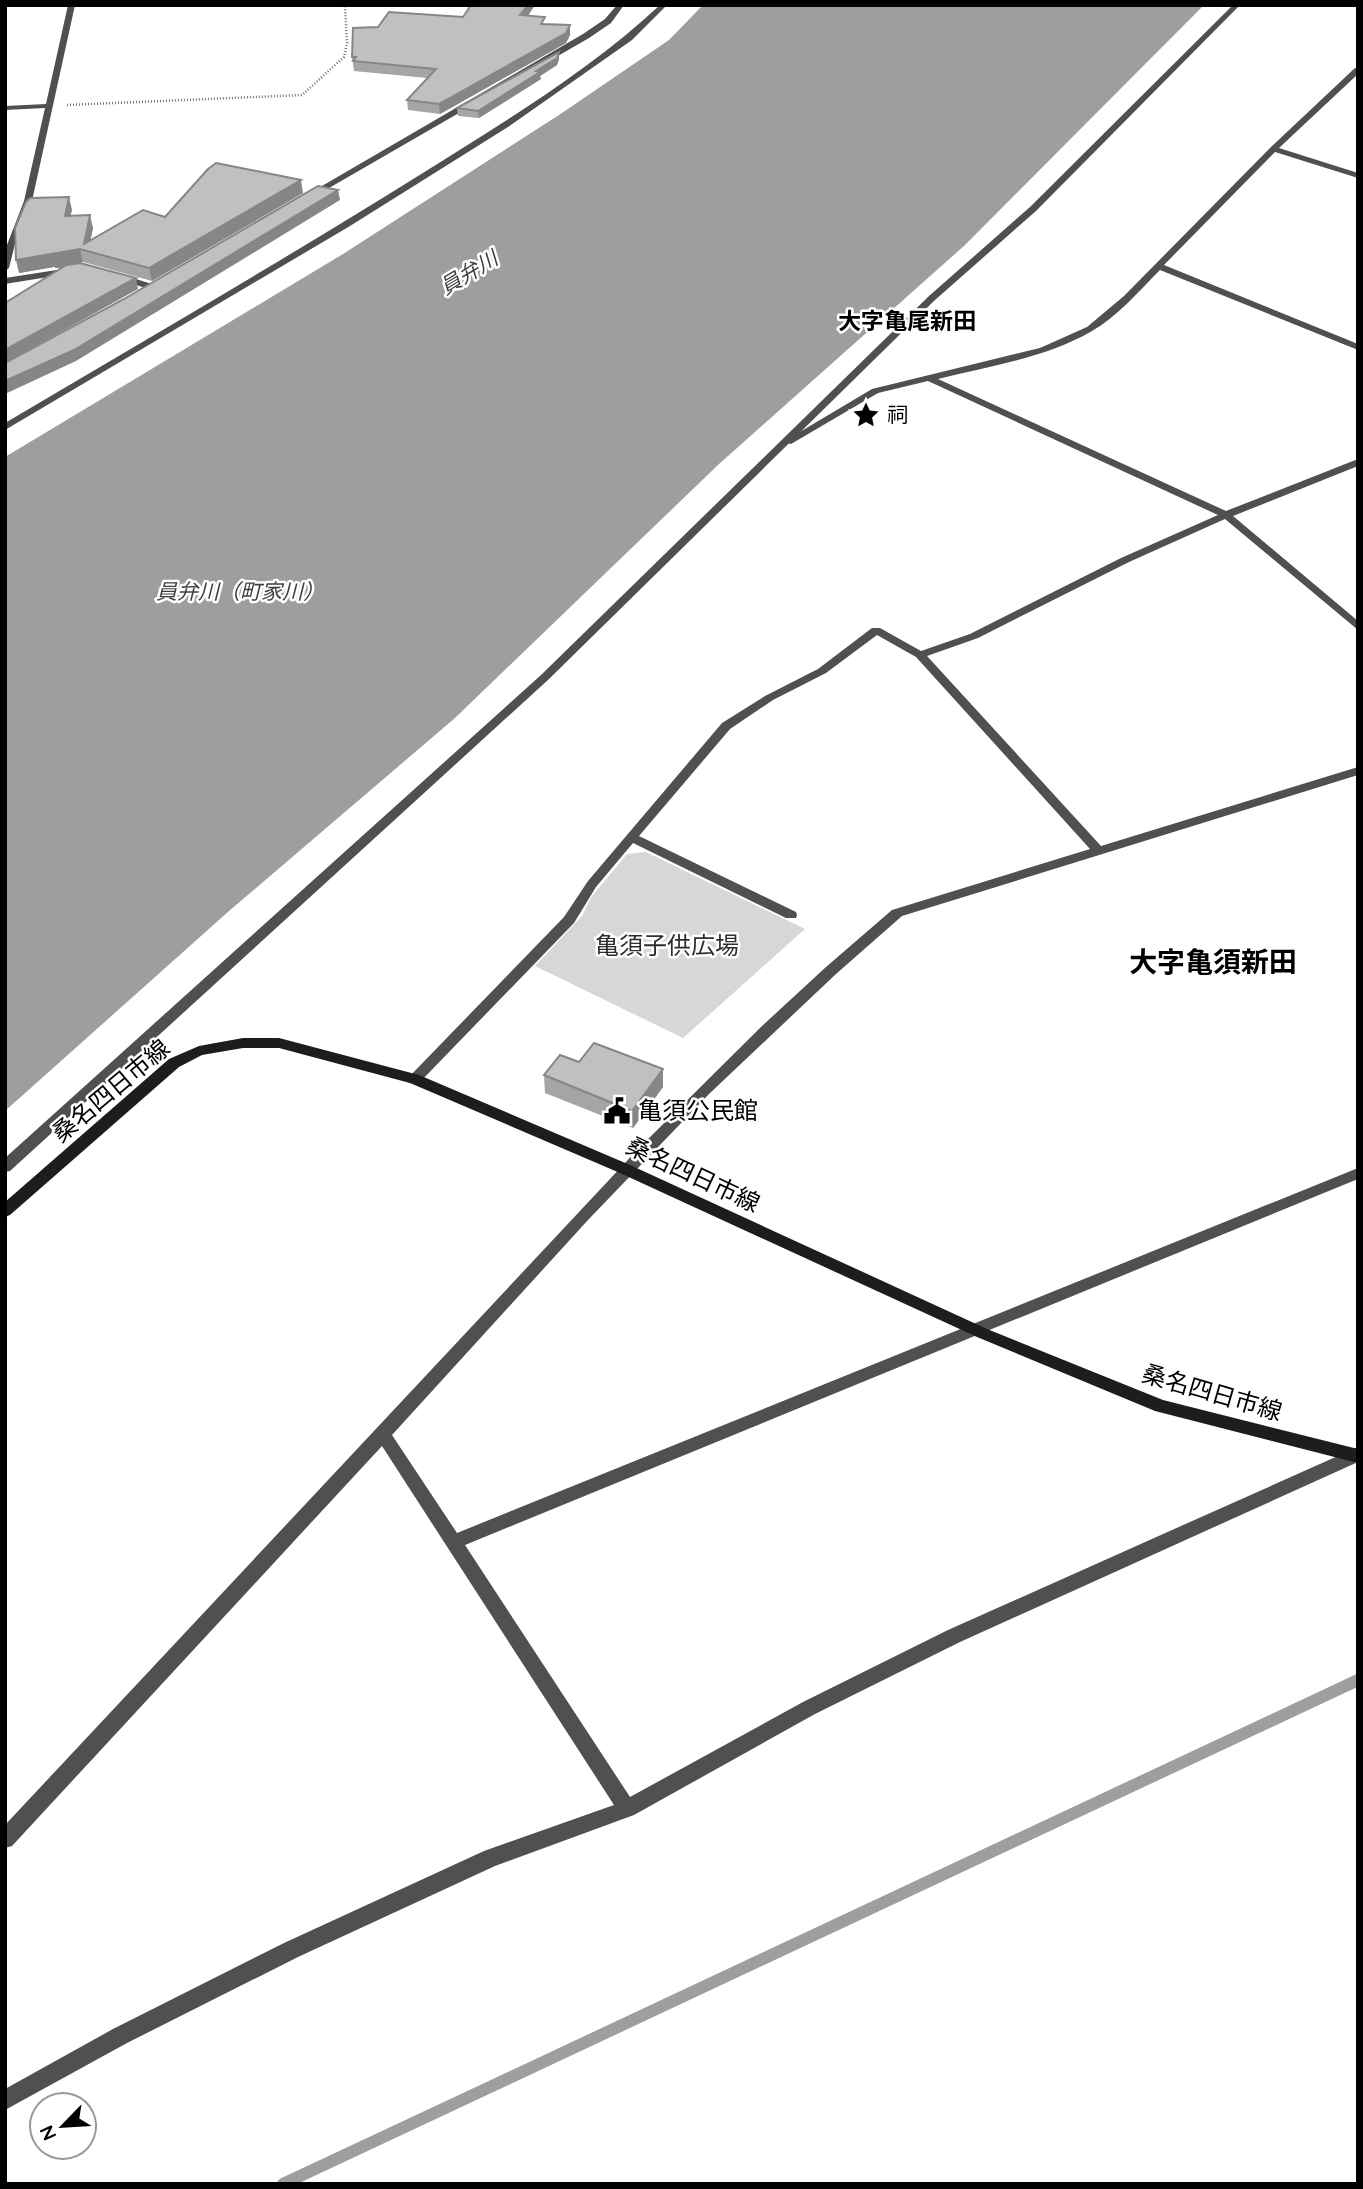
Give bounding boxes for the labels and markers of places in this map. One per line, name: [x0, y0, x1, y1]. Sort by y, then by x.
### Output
place icon: 祠: [851, 400, 881, 430]
place label: 祠: [887, 401, 908, 427]
place label: 亀須公民館: [638, 1095, 758, 1125]
public building icon: 亀須公民館: [602, 1096, 632, 1126]

